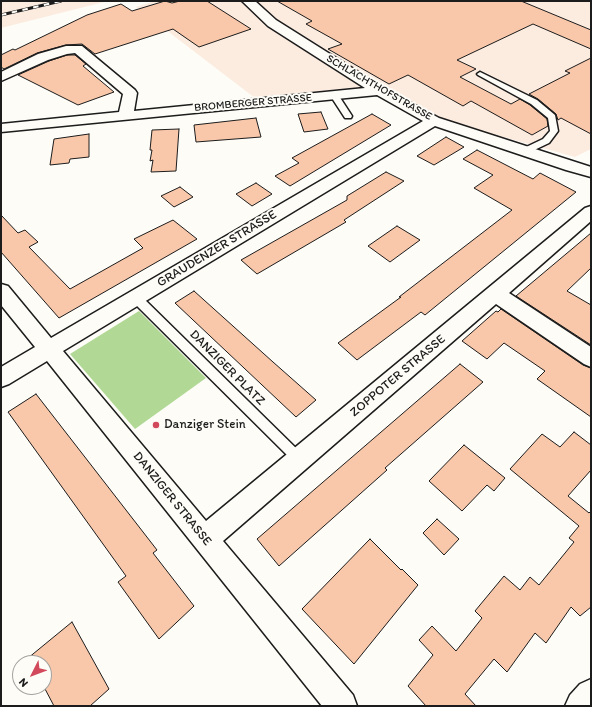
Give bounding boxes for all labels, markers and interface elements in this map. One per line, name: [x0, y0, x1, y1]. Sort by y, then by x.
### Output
street label: SCHLACHTHOFSTRASSE: [324, 52, 434, 124]
street label: BROMBERGER STRASSE: [194, 91, 312, 115]
street label: GRAUDENZER STRASSE: [154, 207, 280, 291]
street label: DANZIGER PLATZ: [186, 327, 268, 409]
street label: ZOPPOTER STRASSE: [347, 332, 449, 420]
place label: Danziger Stein: [164, 417, 246, 433]
marker: Danziger Stein: [151, 420, 161, 430]
street label: DANZIGER STRASSE: [129, 449, 215, 549]
north arrow: [12, 655, 52, 695]
text: N: [16, 676, 31, 690]

